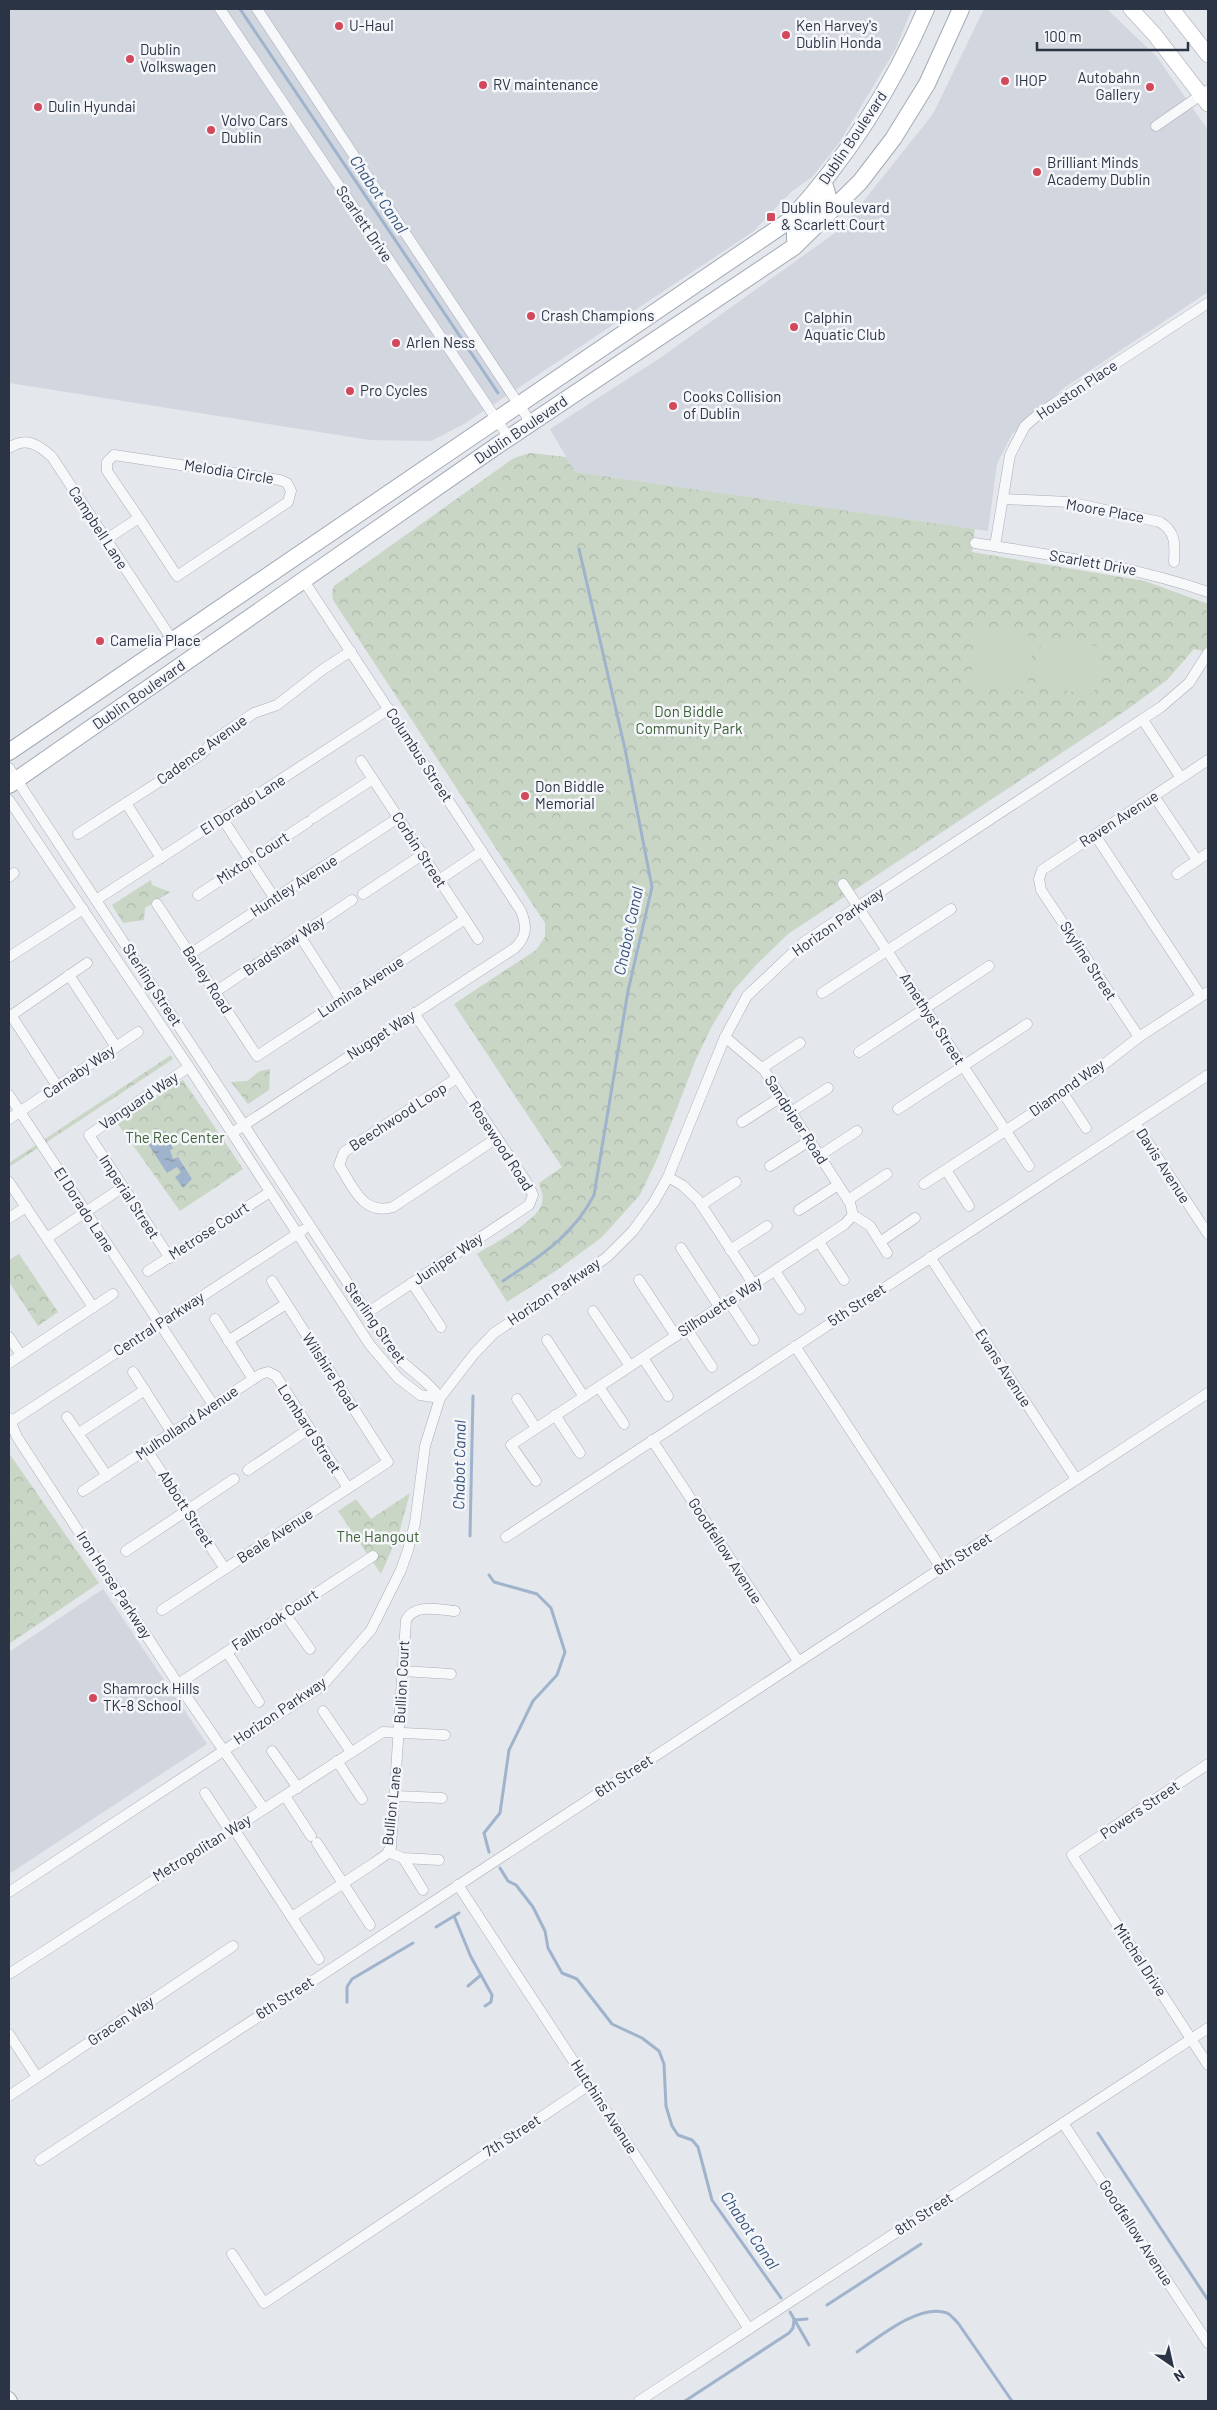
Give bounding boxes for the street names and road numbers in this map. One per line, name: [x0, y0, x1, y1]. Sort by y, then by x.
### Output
street label: Dublin Boulevard: [814, 87, 890, 188]
street label: Scarlett Drive: [333, 182, 397, 265]
street label: Houston Place: [1033, 356, 1120, 423]
street label: Dublin Boulevard: [470, 391, 571, 467]
street label: Melodia Circle: [183, 455, 275, 487]
street label: Campbell Lane: [65, 483, 132, 572]
street label: Moore Place: [1065, 494, 1146, 526]
street label: Scarlett Drive: [1048, 545, 1138, 579]
street label: Dublin Boulevard: [89, 656, 188, 733]
street label: Columbus Street: [383, 704, 457, 805]
street label: Cadence Avenue: [153, 710, 250, 788]
street label: El Dorado Lane: [197, 770, 288, 838]
street label: Raven Avenue: [1076, 786, 1161, 850]
street label: Corbin Street: [389, 808, 451, 891]
street label: Mixton Court: [213, 827, 292, 887]
street label: Huntley Avenue: [247, 850, 340, 920]
street label: Horizon Parkway: [788, 883, 887, 959]
street label: Bradshaw Way: [239, 911, 328, 979]
street label: Skyline Street: [1057, 918, 1121, 1003]
street label: Sterling Street: [119, 940, 186, 1029]
street label: Barley Road: [179, 942, 236, 1017]
street label: Lumina Avenue: [314, 952, 407, 1021]
street label: Amethyst Street: [896, 969, 969, 1068]
street label: Nugget Way: [343, 1005, 418, 1063]
street label: Carnaby Way: [39, 1041, 118, 1102]
street label: Diamond Way: [1025, 1055, 1107, 1120]
street label: Vanguard Way: [96, 1067, 181, 1133]
street label: Sandpiper Road: [761, 1072, 832, 1167]
street label: Beechwood Loop: [345, 1078, 449, 1154]
street label: Rosewood Road: [466, 1097, 538, 1194]
street label: Davis Avenue: [1133, 1125, 1195, 1206]
street label: Imperial Street: [96, 1151, 164, 1242]
street label: El Dorado Lane: [51, 1164, 119, 1255]
street label: Metrose Court: [165, 1197, 252, 1263]
street label: Juniper Way: [409, 1228, 486, 1288]
street label: Horizon Parkway: [504, 1254, 603, 1329]
street label: Silhouette Way: [674, 1272, 765, 1340]
street label: Sterling Street: [341, 1278, 410, 1366]
street label: 5th Street: [824, 1279, 889, 1329]
street label: Central Parkway: [110, 1287, 207, 1359]
street label: Evans Avenue: [972, 1325, 1036, 1410]
street label: Wilshire Road: [299, 1329, 363, 1414]
street label: Mulholland Avenue: [132, 1381, 241, 1463]
street label: Lombard Street: [274, 1381, 345, 1476]
street label: Abbott Street: [155, 1467, 218, 1550]
street label: Goodfellow Avenue: [685, 1494, 767, 1607]
street label: Beale Avenue: [233, 1504, 316, 1566]
street label: Iron Horse Parkway: [73, 1527, 156, 1642]
street label: 6th Street: [930, 1528, 995, 1578]
street label: Fallbrook Court: [228, 1585, 321, 1654]
street label: Bullion Court: [390, 1640, 412, 1724]
street label: Horizon Parkway: [230, 1673, 329, 1748]
street label: 6th Street: [591, 1750, 656, 1800]
street label: Bullion Lane: [378, 1765, 404, 1846]
street label: Powers Street: [1096, 1776, 1182, 1842]
street label: Metropolitan Way: [149, 1810, 254, 1885]
street label: Mitchel Drive: [1111, 1920, 1171, 1999]
street label: 6th Street: [252, 1972, 317, 2022]
street label: Gracen Way: [84, 1991, 157, 2049]
street label: Hutchins Avenue: [568, 2056, 642, 2157]
street label: 7th Street: [479, 2110, 543, 2160]
street label: Goodfellow Avenue: [1096, 2176, 1178, 2289]
street label: 8th Street: [891, 2188, 956, 2238]

